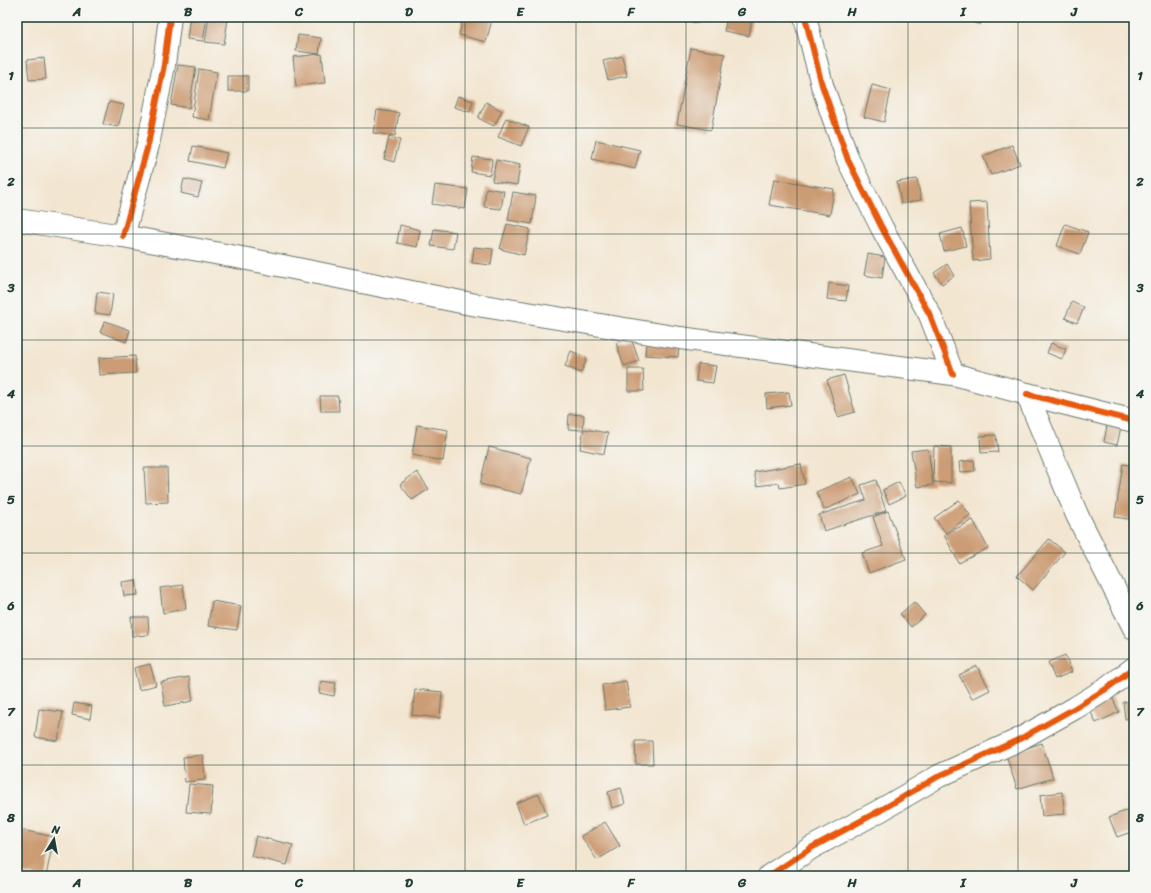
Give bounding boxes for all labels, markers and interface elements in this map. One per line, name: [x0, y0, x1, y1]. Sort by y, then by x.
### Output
text: A: [72, 0, 81, 23]
text: B: [184, 0, 193, 23]
text: C: [294, 0, 304, 23]
text: D: [405, 0, 413, 23]
text: E: [516, 0, 525, 23]
text: F: [626, 0, 635, 23]
text: G: [737, 0, 747, 23]
text: H: [846, 0, 857, 23]
text: I: [959, 0, 967, 23]
text: J: [1070, 0, 1078, 23]
text: 1: [8, 64, 14, 87]
text: 1: [1137, 64, 1143, 87]
text: 2: [6, 170, 15, 193]
text: 2: [1135, 170, 1144, 193]
text: 3: [6, 276, 15, 299]
text: 3: [1135, 276, 1144, 299]
text: 4: [6, 382, 16, 405]
text: 4: [1135, 382, 1145, 405]
text: 5: [7, 488, 15, 511]
text: 5: [1136, 488, 1144, 511]
text: 6: [6, 594, 15, 617]
text: 6: [1135, 594, 1144, 617]
text: 7: [7, 700, 16, 723]
text: 7: [1136, 700, 1145, 723]
text: 8: [6, 806, 15, 829]
text: 8: [1135, 806, 1144, 829]
north arrow: [34, 819, 74, 859]
text: N: [49, 819, 62, 840]
text: A: [72, 871, 81, 893]
text: B: [184, 871, 193, 893]
text: C: [294, 871, 304, 893]
text: D: [405, 871, 413, 893]
text: E: [516, 871, 525, 893]
text: F: [626, 871, 635, 893]
text: G: [737, 871, 747, 893]
text: H: [846, 871, 857, 893]
text: I: [959, 871, 967, 893]
text: J: [1070, 871, 1078, 893]

